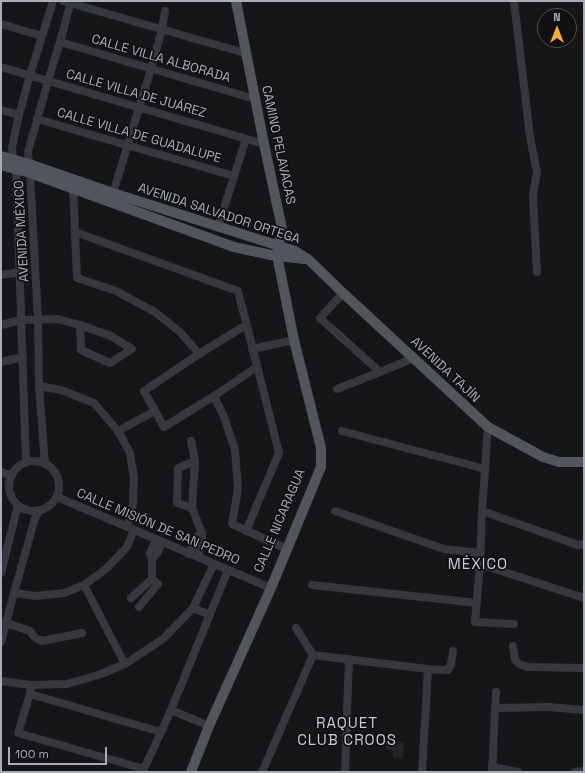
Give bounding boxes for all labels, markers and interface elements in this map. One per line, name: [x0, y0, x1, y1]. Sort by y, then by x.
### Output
north arrow: [537, 8, 577, 48]
text: N: [553, 10, 561, 24]
street label: CALLE VILLA ALBORADA: [90, 32, 232, 86]
street label: CALLE VILLA DE JUÁREZ: [64, 67, 208, 121]
street label: CAMINO PELAVACAS: [258, 84, 298, 206]
street label: CALLE VILLA DE GUADALUPE: [55, 105, 223, 167]
street label: AVENIDA MÉXICO: [12, 180, 32, 282]
street label: AVENIDA SALVADOR ORTEGA: [136, 180, 302, 248]
street label: AVENIDA TAJÍN: [407, 334, 483, 406]
street label: CALLE NICARAGUA: [251, 467, 309, 575]
street label: CALLE MISIÓN DE SAN PEDRO: [74, 486, 242, 568]
district label: MÉXICO: [448, 556, 508, 574]
district label: RAQUET CLUB CROOS: [297, 715, 397, 750]
scale bar: [10, 739, 109, 765]
text: 100 m: [15, 746, 49, 762]

